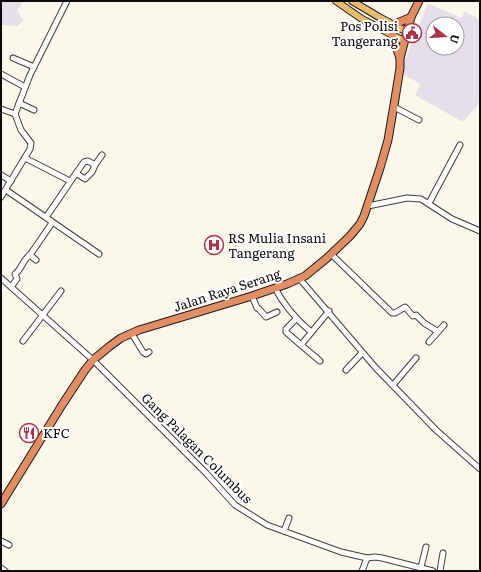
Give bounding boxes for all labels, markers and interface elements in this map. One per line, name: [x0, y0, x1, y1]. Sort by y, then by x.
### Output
place label: Pos Polisi Tangerang: [331, 16, 399, 50]
north arrow: [425, 16, 465, 56]
public building icon: Pos Polisi Tangerang: [401, 22, 423, 44]
text: U: [447, 33, 464, 46]
place label: RS Mulia Insani Tangerang: [228, 228, 327, 262]
hospital icon: RS Mulia Insani Tangerang: [203, 234, 225, 256]
street label: Jalan Raya Serang: [171, 263, 284, 316]
street label: Gang Palagan Columbus: [138, 388, 257, 507]
restaurant icon: KFC: [18, 422, 40, 444]
place label: KFC: [43, 423, 70, 442]

